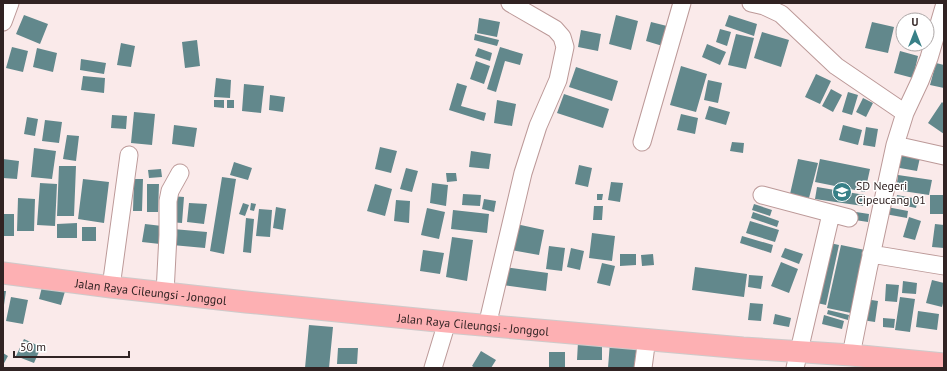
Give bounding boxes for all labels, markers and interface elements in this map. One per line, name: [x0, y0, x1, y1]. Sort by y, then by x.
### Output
north arrow: [895, 12, 935, 52]
text: U: [912, 15, 919, 29]
place label: SD Negeri Cipeucang 01: [856, 178, 926, 207]
school or university icon: SD Negeri Cipeucang 01: [831, 181, 853, 203]
street label: Jalan Raya Cileungsi - Jonggol: [73, 275, 228, 307]
street label: Jalan Raya Cileungsi - Jonggol: [396, 310, 550, 338]
scale bar: [14, 333, 129, 359]
text: 50 m: [20, 339, 46, 354]

